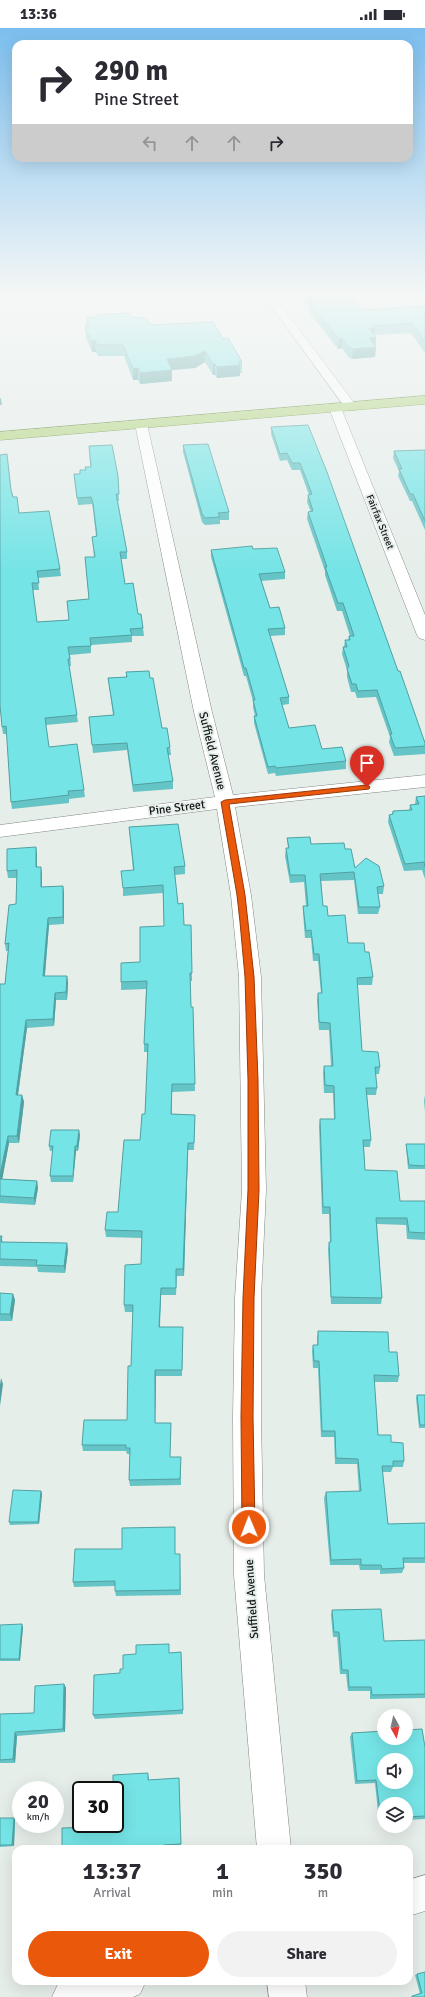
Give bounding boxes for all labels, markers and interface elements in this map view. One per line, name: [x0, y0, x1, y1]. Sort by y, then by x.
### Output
text: 13:36: [20, 5, 57, 23]
text: 290 m: [94, 54, 168, 88]
icon: right: [28, 56, 80, 108]
text: Pine Street: [94, 88, 179, 110]
icon: left: [139, 132, 161, 154]
icon: ahead: [181, 132, 203, 154]
icon: ahead: [223, 132, 245, 154]
icon: right: [265, 132, 287, 154]
street label: Fairfax Street: [364, 493, 397, 552]
street label: Suffield Avenue: [195, 710, 229, 792]
pin: [350, 746, 384, 787]
icon: arrive: [356, 752, 378, 774]
street label: Pine Street: [148, 797, 206, 819]
position arrow: [228, 1506, 270, 1548]
street label: Suffield Avenue: [242, 1559, 262, 1639]
north arrow: [377, 1709, 413, 1745]
map controls: [377, 1709, 413, 1833]
button: sound: [377, 1753, 413, 1789]
speed limit sign: 30: [72, 1781, 124, 1833]
text: 20: [27, 1789, 49, 1814]
button: layers: [377, 1797, 413, 1833]
text: km/h: [27, 1811, 49, 1823]
text: 13:37: [83, 1856, 141, 1886]
text: 1: [216, 1856, 229, 1886]
text: 350: [304, 1856, 342, 1886]
text: Arrival: [93, 1885, 131, 1901]
text: min: [212, 1885, 233, 1901]
text: m: [318, 1885, 328, 1901]
button: Exit: [28, 1931, 209, 1977]
button: Share: [217, 1931, 397, 1977]

